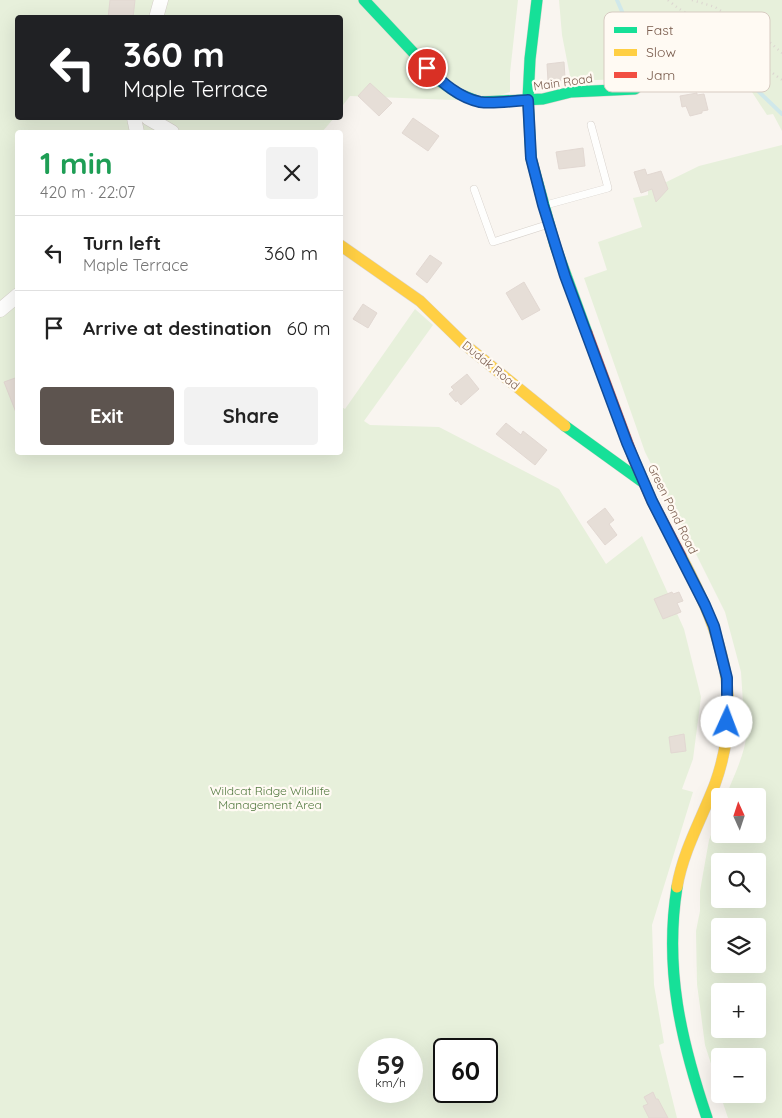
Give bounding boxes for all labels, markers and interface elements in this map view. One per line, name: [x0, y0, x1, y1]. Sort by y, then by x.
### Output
legend: [604, 12, 770, 92]
text: Fast: [646, 21, 674, 39]
text: 360 m: [123, 32, 225, 76]
icon: left: [40, 35, 105, 100]
text: Slow: [646, 43, 676, 61]
pin: [406, 47, 448, 89]
icon: arrive: [413, 54, 441, 82]
text: Jam: [646, 66, 675, 84]
street label: Main Road: [532, 70, 594, 94]
text: Maple Terrace: [123, 75, 268, 103]
text: 1 min: [40, 144, 113, 182]
button: close: [266, 147, 318, 199]
text: 420 m · 22:07: [40, 182, 135, 202]
text: Turn left: [83, 231, 161, 255]
icon: left: [40, 239, 68, 267]
text: 360 m: [264, 241, 318, 265]
text: Maple Terrace: [83, 255, 189, 275]
icon: arrive: [40, 314, 68, 342]
text: Arrive at destination: [83, 316, 272, 340]
text: 60 m: [287, 316, 331, 340]
street label: Dudak Road: [459, 337, 523, 393]
button: Exit: [40, 387, 174, 445]
button: Share: [184, 387, 318, 445]
street label: Green Pond Road: [645, 462, 701, 556]
position arrow: [700, 695, 752, 747]
park label: Wildcat Ridge Wildlife Management Area: [210, 783, 330, 812]
north arrow: [711, 788, 766, 842]
map controls: [711, 788, 766, 1103]
button: search: [711, 853, 766, 908]
button: layers: [711, 918, 766, 973]
button: +: [711, 983, 766, 1038]
speed limit sign: 60: [433, 1038, 498, 1103]
button: −: [711, 1048, 766, 1103]
text: 59: [376, 1049, 405, 1080]
text: km/h: [375, 1075, 406, 1090]

